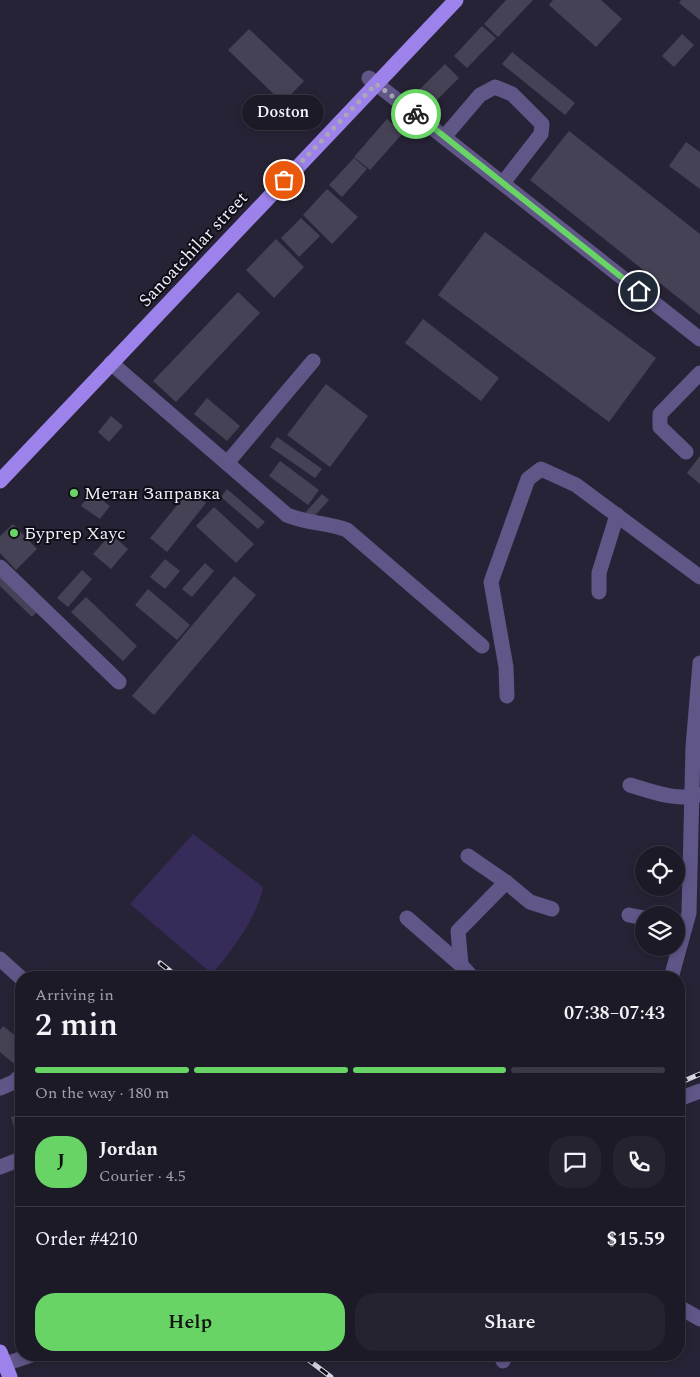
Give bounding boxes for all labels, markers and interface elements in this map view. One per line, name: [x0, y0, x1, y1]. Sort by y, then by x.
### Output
courier: [391, 89, 441, 139]
callout: Doston: [243, 95, 325, 130]
text: Doston: [257, 100, 309, 124]
icon: bike: [402, 100, 430, 128]
pin: [263, 159, 305, 201]
icon: bag: [270, 166, 298, 194]
street label: Sanoatchilar street: [132, 185, 254, 313]
pin: [618, 270, 660, 312]
icon: home: [625, 277, 653, 305]
place label: Метан Заправка: [84, 480, 221, 507]
marker: Метан Заправка: [68, 487, 80, 499]
place label: Бургер Хаус: [24, 520, 126, 547]
marker: Бургер Хаус: [8, 527, 20, 539]
map controls: [635, 846, 685, 956]
button: locate: [635, 846, 685, 896]
button: layers: [635, 906, 685, 956]
text: Arriving in: [35, 983, 114, 1007]
text: 07:38–07:43: [564, 999, 665, 1028]
text: 2 min: [35, 1001, 118, 1050]
text: On the way · 180 m: [35, 1081, 169, 1105]
text: Jordan: [99, 1135, 158, 1164]
button: chat: [549, 1136, 601, 1188]
button: phone: [613, 1136, 665, 1188]
text: J: [57, 1147, 65, 1176]
text: Courier · 4.5: [99, 1164, 186, 1188]
text: Order #4210: [35, 1225, 138, 1254]
text: $15.59: [607, 1225, 665, 1254]
button: Help: [35, 1293, 345, 1351]
button: Share: [355, 1293, 665, 1351]

